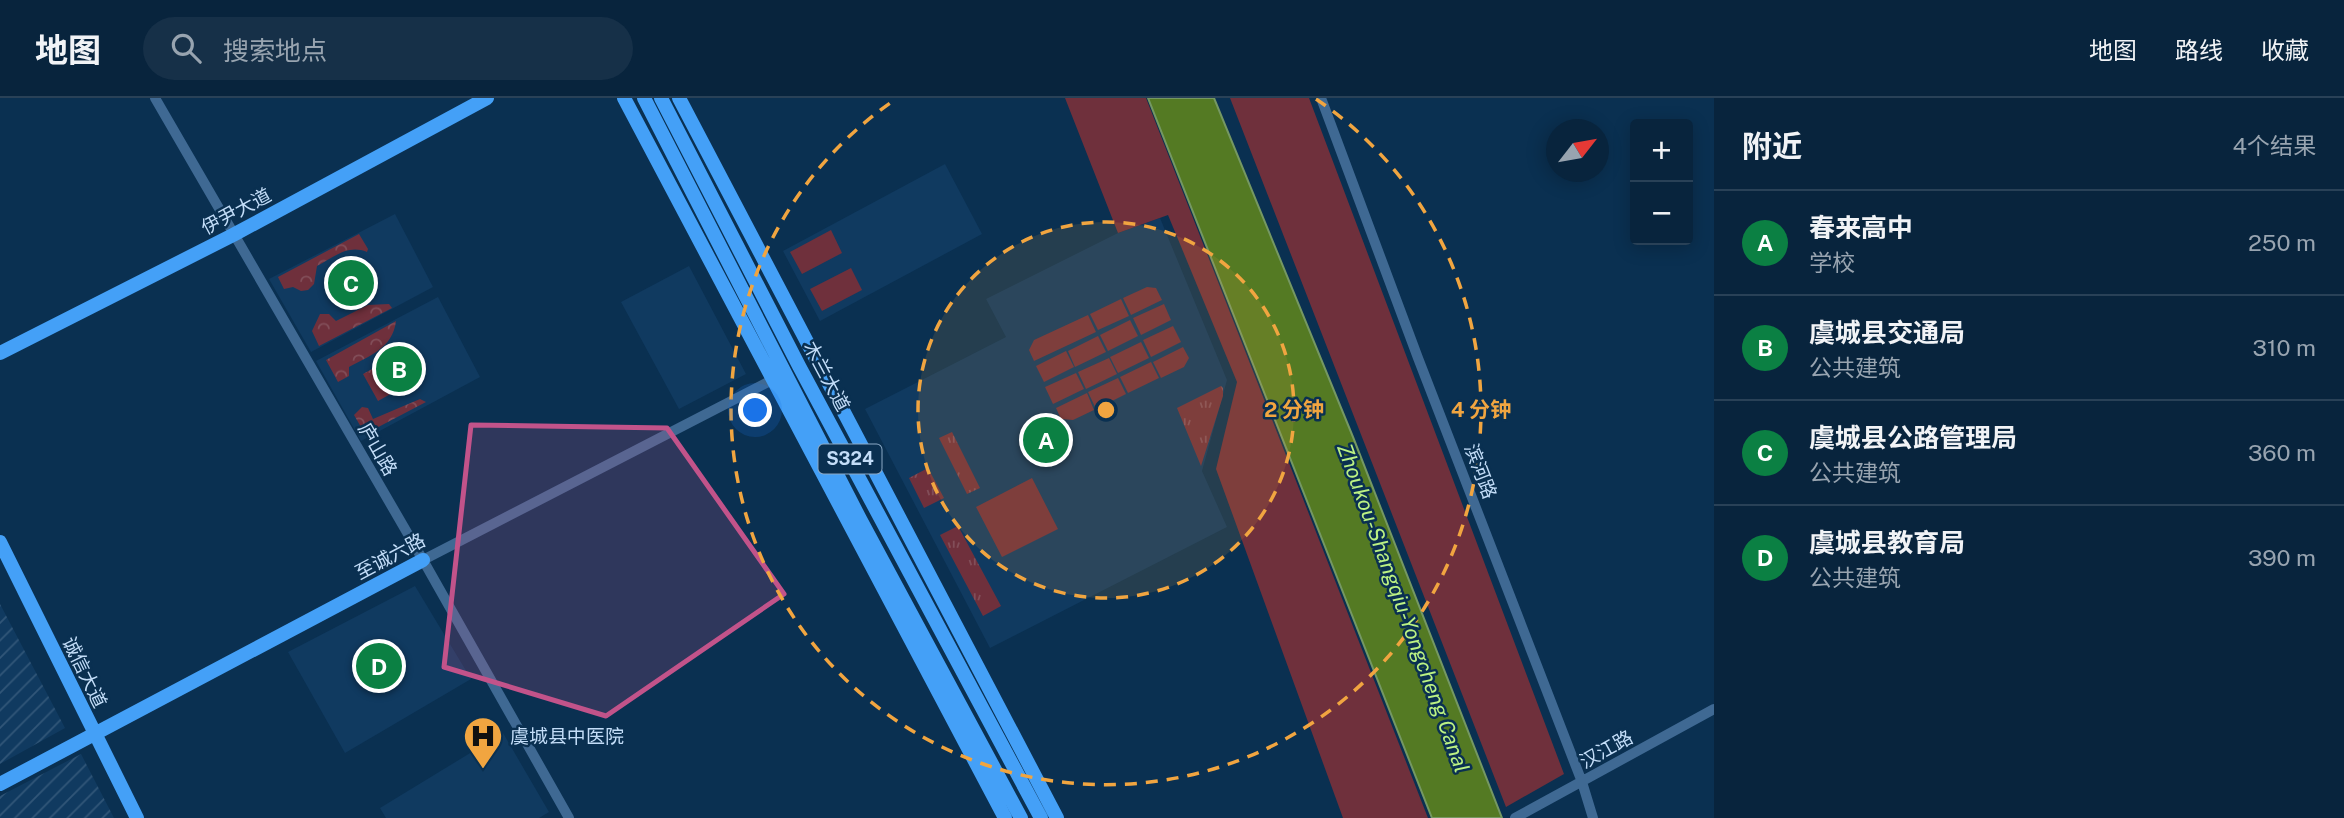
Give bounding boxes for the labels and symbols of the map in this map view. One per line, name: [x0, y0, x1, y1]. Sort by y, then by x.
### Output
north arrow: [1546, 119, 1609, 182]
street label: 伊尹大道: [197, 183, 275, 239]
pin: C: [328, 257, 374, 309]
street label: 木兰大道: [799, 337, 855, 415]
pin: B: [376, 343, 422, 395]
your location: [738, 393, 772, 427]
text: 2 分钟: [1264, 397, 1324, 422]
text: 4 分钟: [1451, 397, 1511, 422]
centre of rings: [1094, 398, 1118, 422]
pin: A: [1023, 414, 1069, 466]
street label: 庐山路: [354, 419, 402, 479]
water label: Zhoukou-Shangqiu-Yongcheng Canal: [1332, 440, 1475, 776]
street label: 滨河路: [1461, 440, 1501, 502]
road number: S324: [818, 444, 882, 474]
street label: 至诚六路: [351, 528, 429, 584]
street label: 诚信大道: [58, 633, 112, 711]
pin: D: [356, 640, 402, 692]
hospital icon: 虞城县中医院: [462, 715, 504, 770]
place label: 虞城县中医院: [510, 725, 624, 747]
street label: 汉江路: [1576, 726, 1636, 772]

